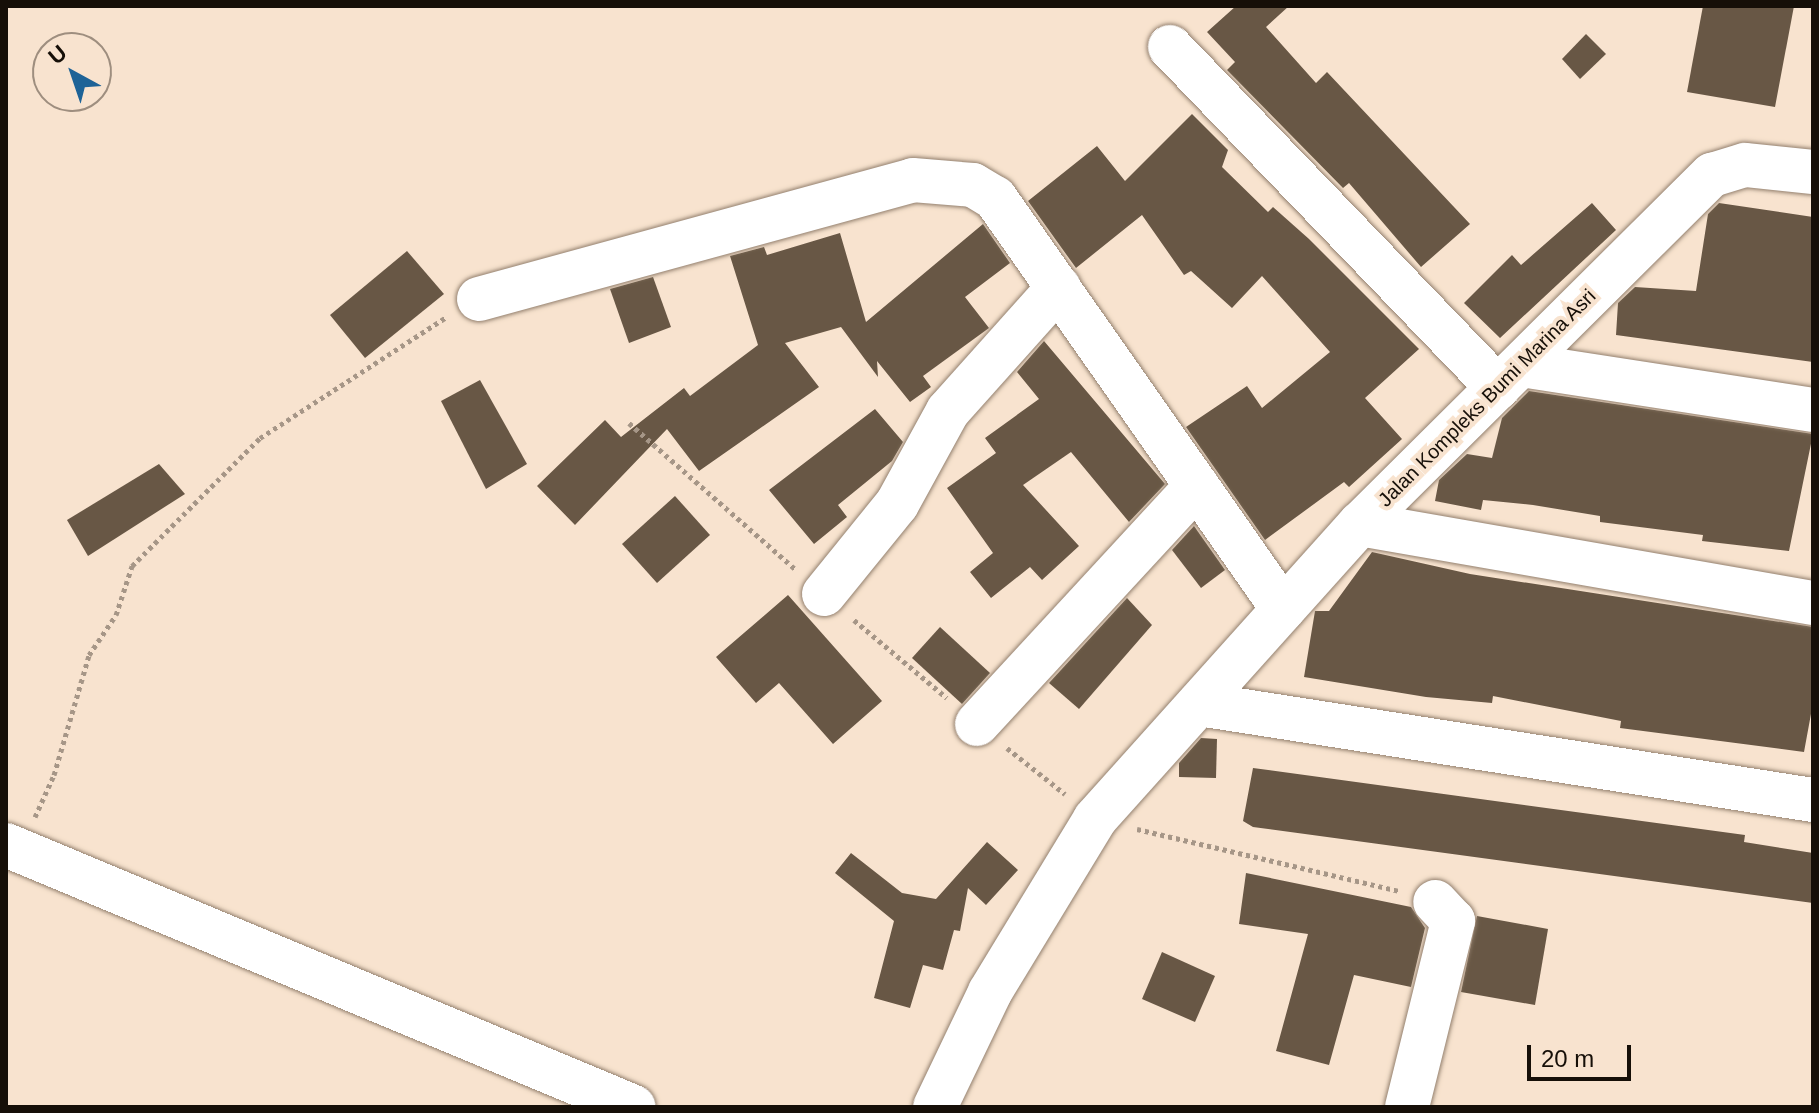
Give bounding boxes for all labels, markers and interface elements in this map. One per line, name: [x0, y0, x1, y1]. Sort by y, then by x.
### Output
north arrow: [32, 32, 112, 112]
text: U: [43, 40, 72, 69]
street label: Jalan Kompleks Bumi Marina Asri: [1373, 284, 1601, 512]
scale bar: [1531, 1029, 1635, 1079]
text: 20 m: [1541, 1045, 1594, 1072]

